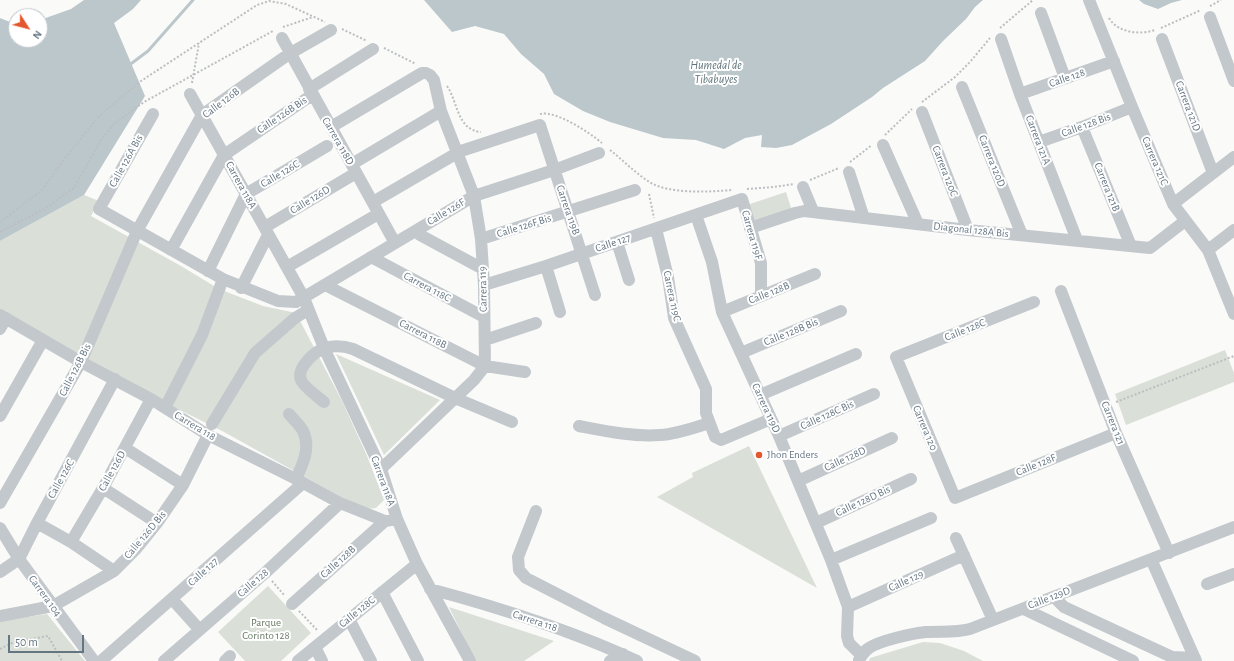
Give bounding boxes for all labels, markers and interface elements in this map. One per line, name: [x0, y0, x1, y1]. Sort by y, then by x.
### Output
north arrow: [8, 8, 48, 48]
text: N: [31, 28, 44, 41]
water label: Humedal de Tibabuyes: [690, 58, 742, 86]
street label: Calle 128: [1047, 66, 1087, 90]
street label: Carrera 121D: [1172, 79, 1204, 133]
street label: Calle 126B: [200, 85, 242, 121]
street label: Calle 126B Bis: [254, 93, 310, 137]
street label: Calle 128 Bis: [1060, 110, 1112, 140]
street label: Carrera 121A: [1022, 113, 1054, 167]
street label: Carrera 118D: [319, 115, 357, 167]
street label: Calle 126A Bis: [106, 132, 146, 190]
street label: Carrera 120D: [976, 133, 1008, 189]
street label: Carrera 121C: [1139, 135, 1171, 187]
street label: Carrera 120C: [929, 144, 961, 198]
street label: Calle 126C: [258, 157, 302, 191]
street label: Carrera 118A: [223, 159, 259, 211]
street label: Carrera 121B: [1091, 161, 1123, 213]
street label: Calle 126D: [288, 183, 332, 217]
street label: Carrera 119B: [553, 183, 583, 237]
street label: Calle 126F: [425, 196, 467, 228]
street label: Carrera 119F: [739, 209, 765, 261]
street label: Calle 126F Bis: [495, 211, 553, 241]
street label: Diagonal 128A Bis: [933, 219, 1009, 241]
street label: Calle 127: [594, 231, 632, 255]
street label: Carrera 119: [476, 266, 490, 312]
street label: Carrera 118C: [401, 269, 453, 305]
street label: Carrera 119C: [660, 269, 684, 323]
street label: Calle 128B: [747, 279, 791, 307]
street label: Calle 128B Bis: [762, 315, 820, 349]
street label: Carrera 118B: [397, 316, 449, 352]
street label: Calle 128C: [943, 316, 987, 344]
street label: Calle 126B Bis: [56, 341, 94, 399]
street label: Carrera 119D: [749, 381, 783, 435]
street label: Calle 128C Bis: [798, 397, 856, 433]
street label: Carrera 121: [1098, 399, 1128, 447]
street label: Carrera 120: [910, 403, 940, 453]
street label: Carrera 118: [172, 409, 218, 443]
street label: Calle 128D: [822, 444, 868, 474]
street label: Calle 126D: [96, 448, 128, 494]
place label: Jhon Enders: [767, 448, 818, 462]
marker: Jhon Enders: [754, 450, 764, 460]
street label: Calle 128F: [1014, 451, 1058, 479]
street label: Carrera 118A: [368, 454, 398, 508]
street label: Calle 126C: [45, 457, 77, 501]
street label: Calle 128D Bis: [834, 483, 892, 519]
street label: Calle 126D Bis: [121, 508, 169, 562]
street label: Calle 128B: [318, 543, 358, 581]
street label: Calle 127: [185, 555, 221, 589]
street label: Calle 128: [235, 566, 271, 600]
street label: Calle 129: [886, 567, 926, 595]
street label: Carrera 104: [26, 573, 64, 619]
street label: Calle 129D: [1026, 584, 1072, 612]
street label: Calle 128C: [336, 593, 378, 631]
street label: Carrera 118: [511, 608, 559, 634]
park label: Parque Corinto 128: [242, 616, 290, 642]
scale bar: [10, 627, 86, 653]
text: 50 m: [15, 636, 38, 648]

